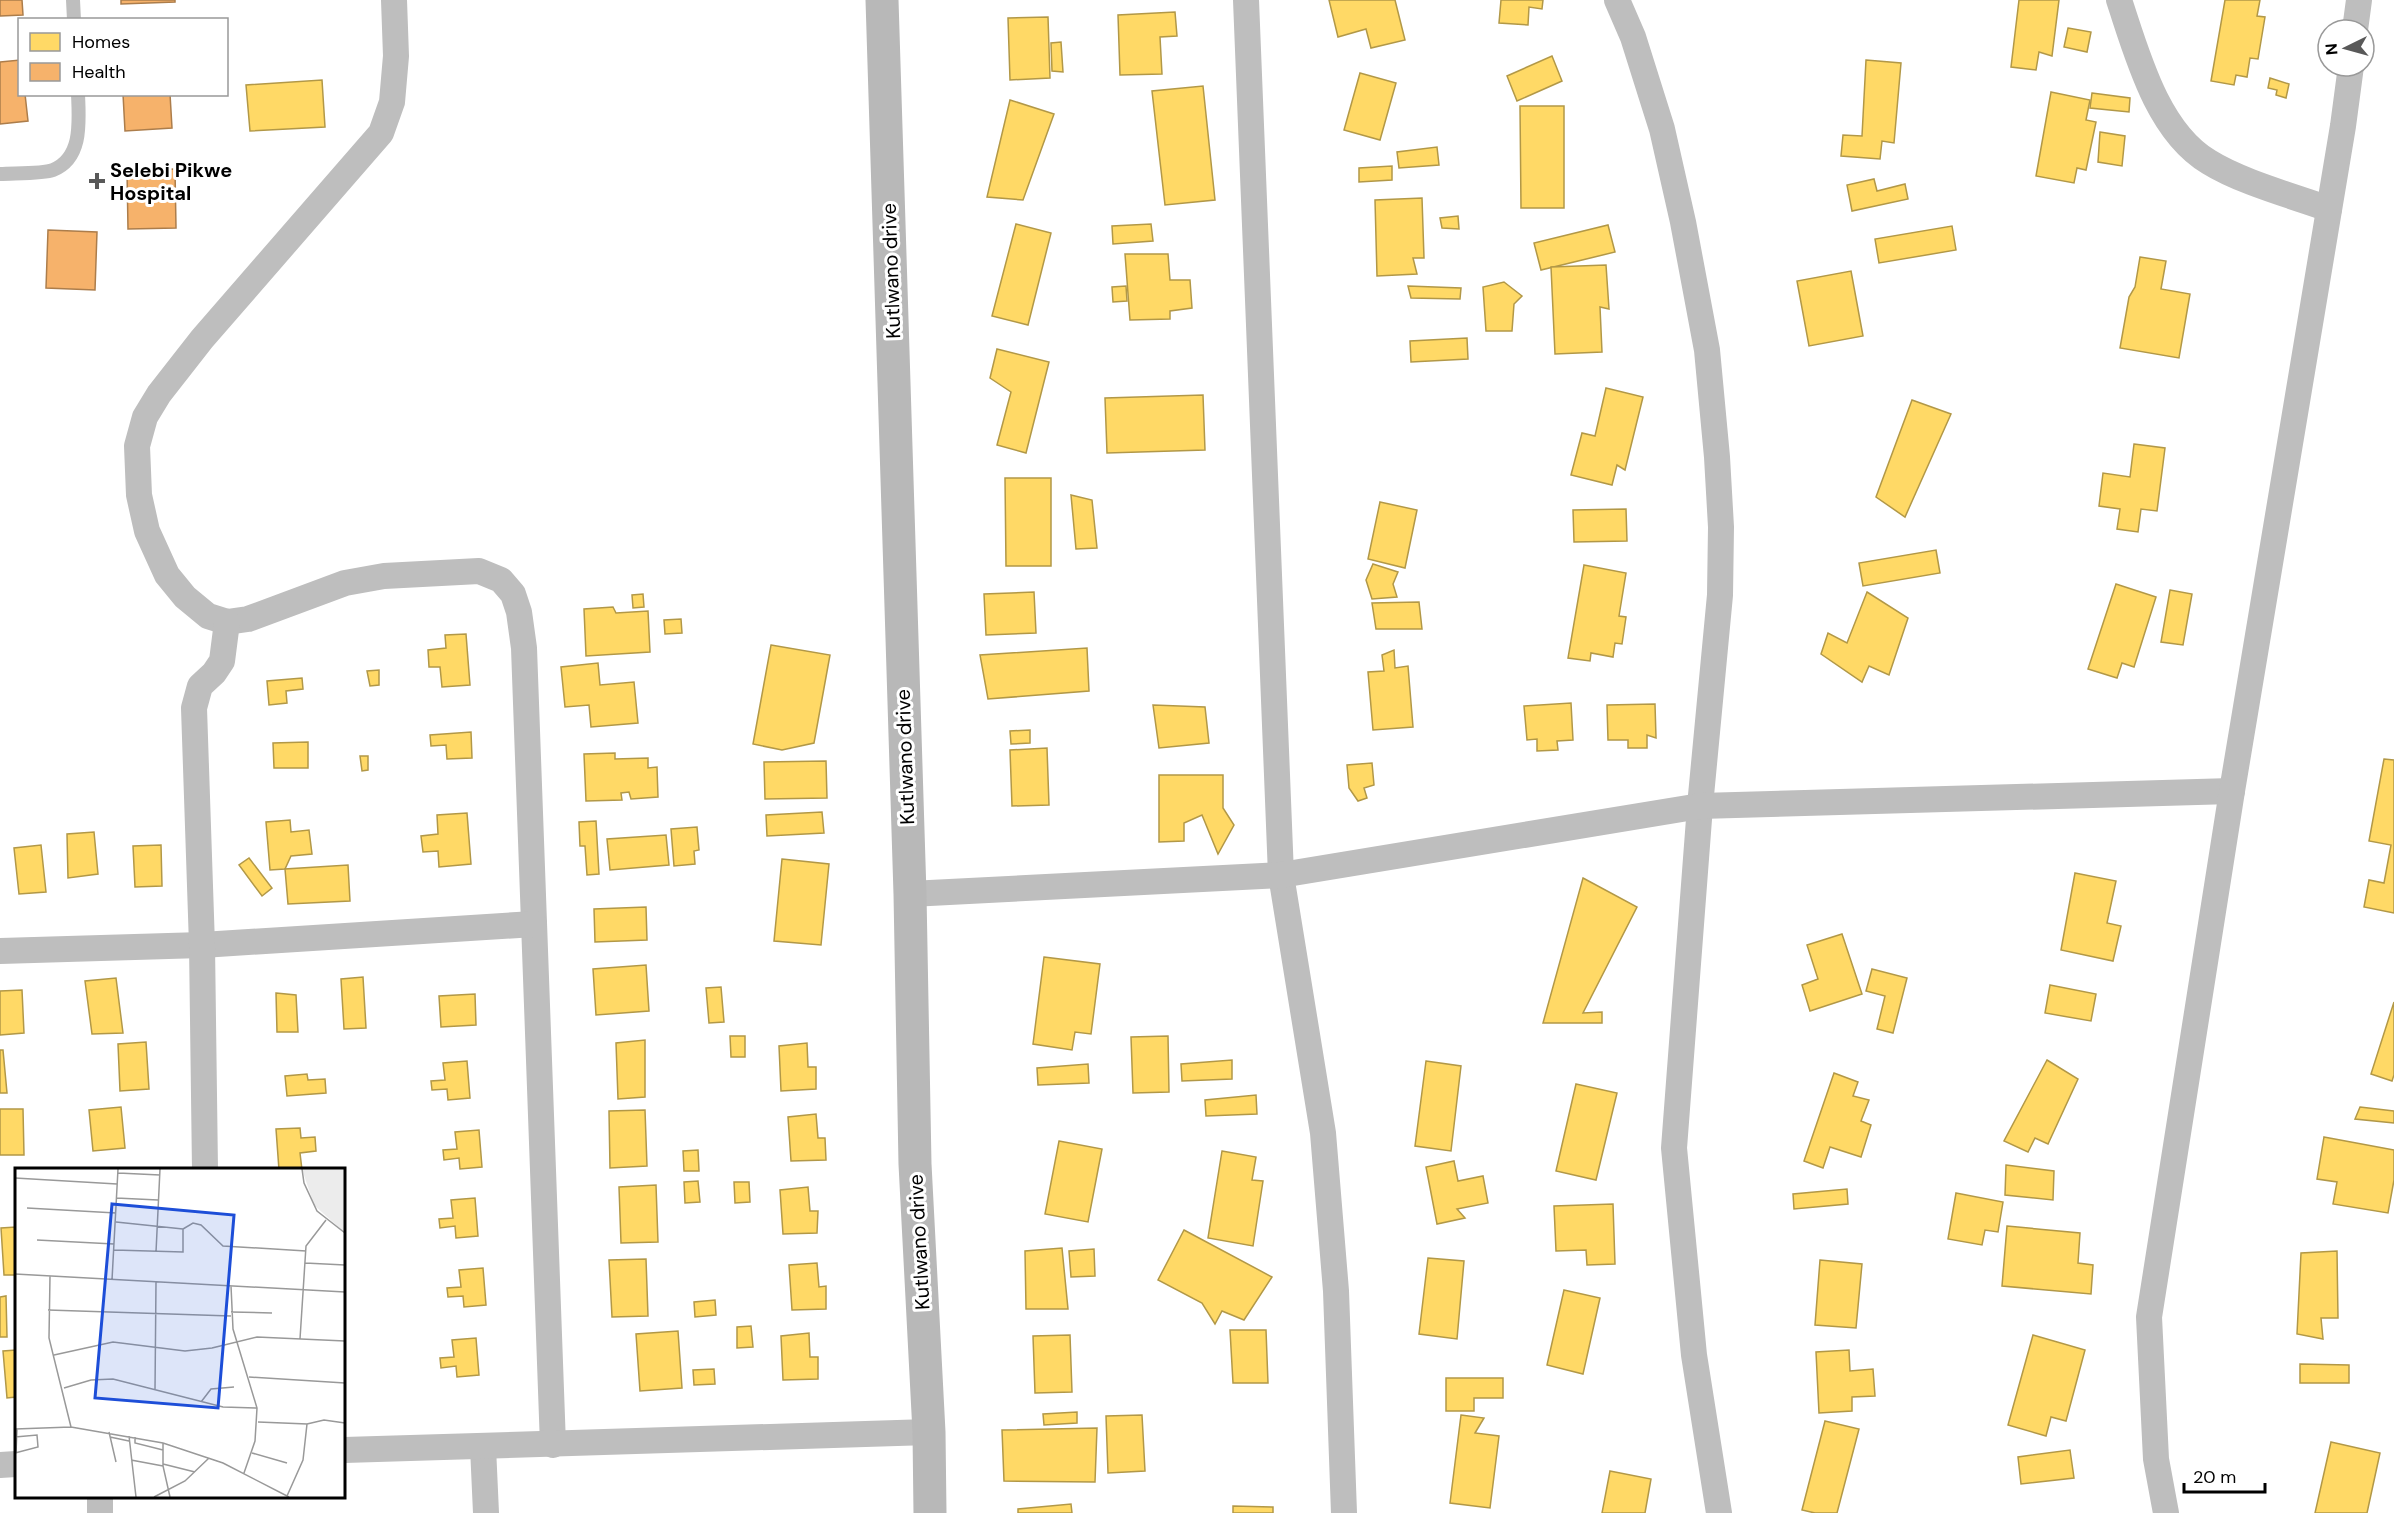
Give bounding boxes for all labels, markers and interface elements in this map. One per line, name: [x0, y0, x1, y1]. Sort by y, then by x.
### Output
legend: [18, 18, 228, 96]
north arrow: [2316, 18, 2376, 78]
text: Homes: [72, 30, 130, 54]
text: N: [2321, 43, 2343, 56]
text: Health: [72, 60, 126, 84]
place label: Selebi Pikwe Hospital: [110, 157, 232, 206]
marker: Selebi Pikwe Hospital: [88, 172, 106, 190]
street label: Kutlwano drive: [876, 203, 906, 339]
street label: Kutlwano drive: [890, 689, 920, 825]
inset map: [15, 1168, 345, 1498]
street label: Kutlwano drive: [902, 1174, 936, 1310]
scale bar: [2184, 1456, 2265, 1494]
text: 20 m: [2193, 1465, 2236, 1489]

